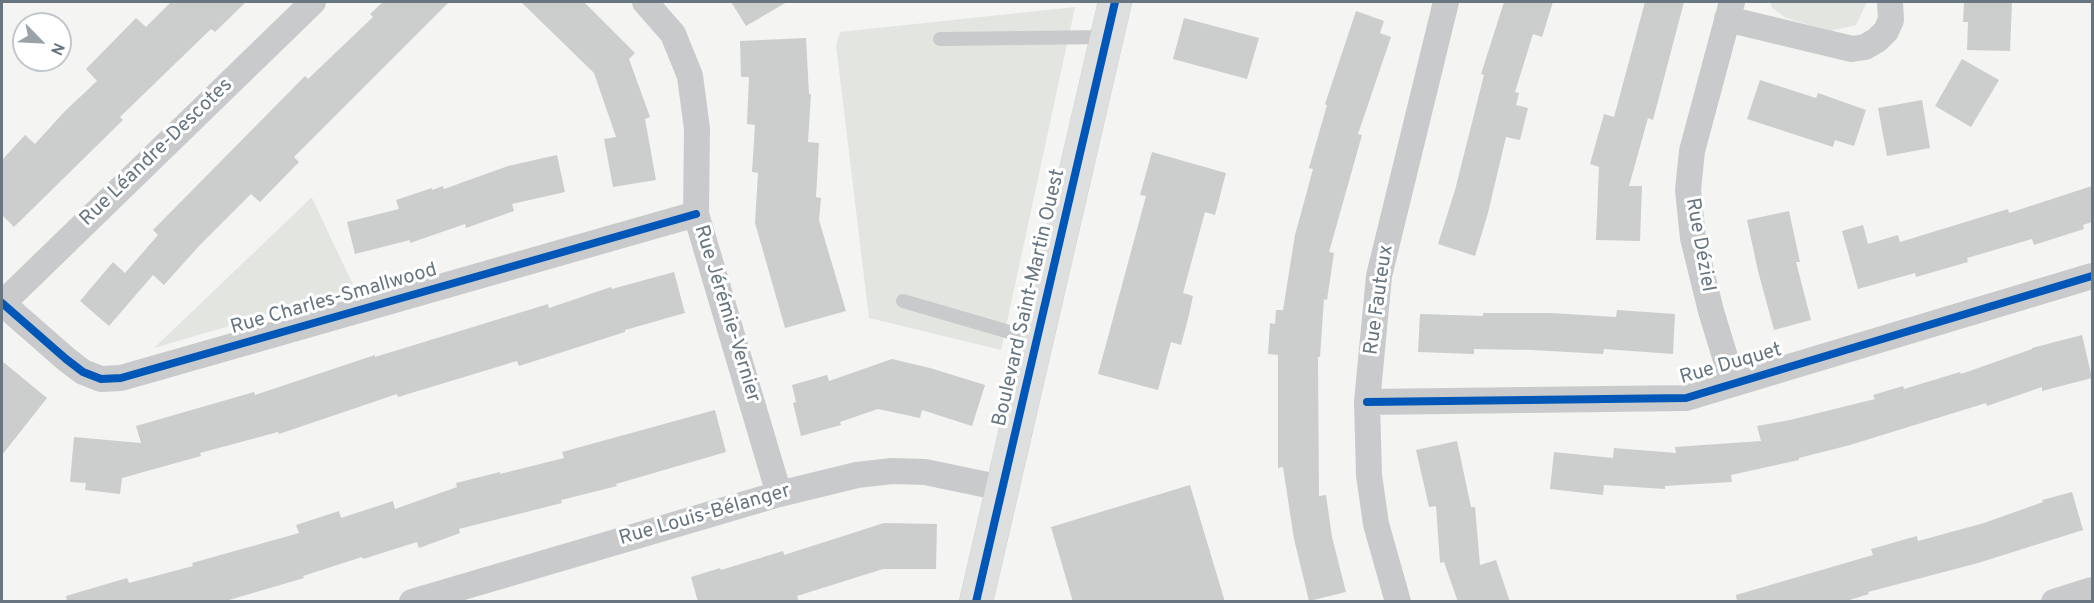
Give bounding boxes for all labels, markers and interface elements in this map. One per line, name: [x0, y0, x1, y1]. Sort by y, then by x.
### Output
north arrow: [12, 12, 72, 72]
text: N: [45, 39, 68, 58]
street label: Rue Léandre-Descotes: [76, 74, 238, 232]
street label: Boulevard Saint-Martin Ouest: [989, 167, 1071, 429]
street label: Rue Déziel: [1679, 196, 1719, 294]
street label: Rue Jérémie-Vernier: [688, 222, 764, 406]
street label: Rue Fauteux: [1360, 243, 1400, 357]
street label: Rue Charles-Smallwood: [228, 259, 440, 341]
street label: Rue Duquet: [1677, 339, 1785, 391]
street label: Rue Louis-Bélanger: [617, 480, 793, 552]

